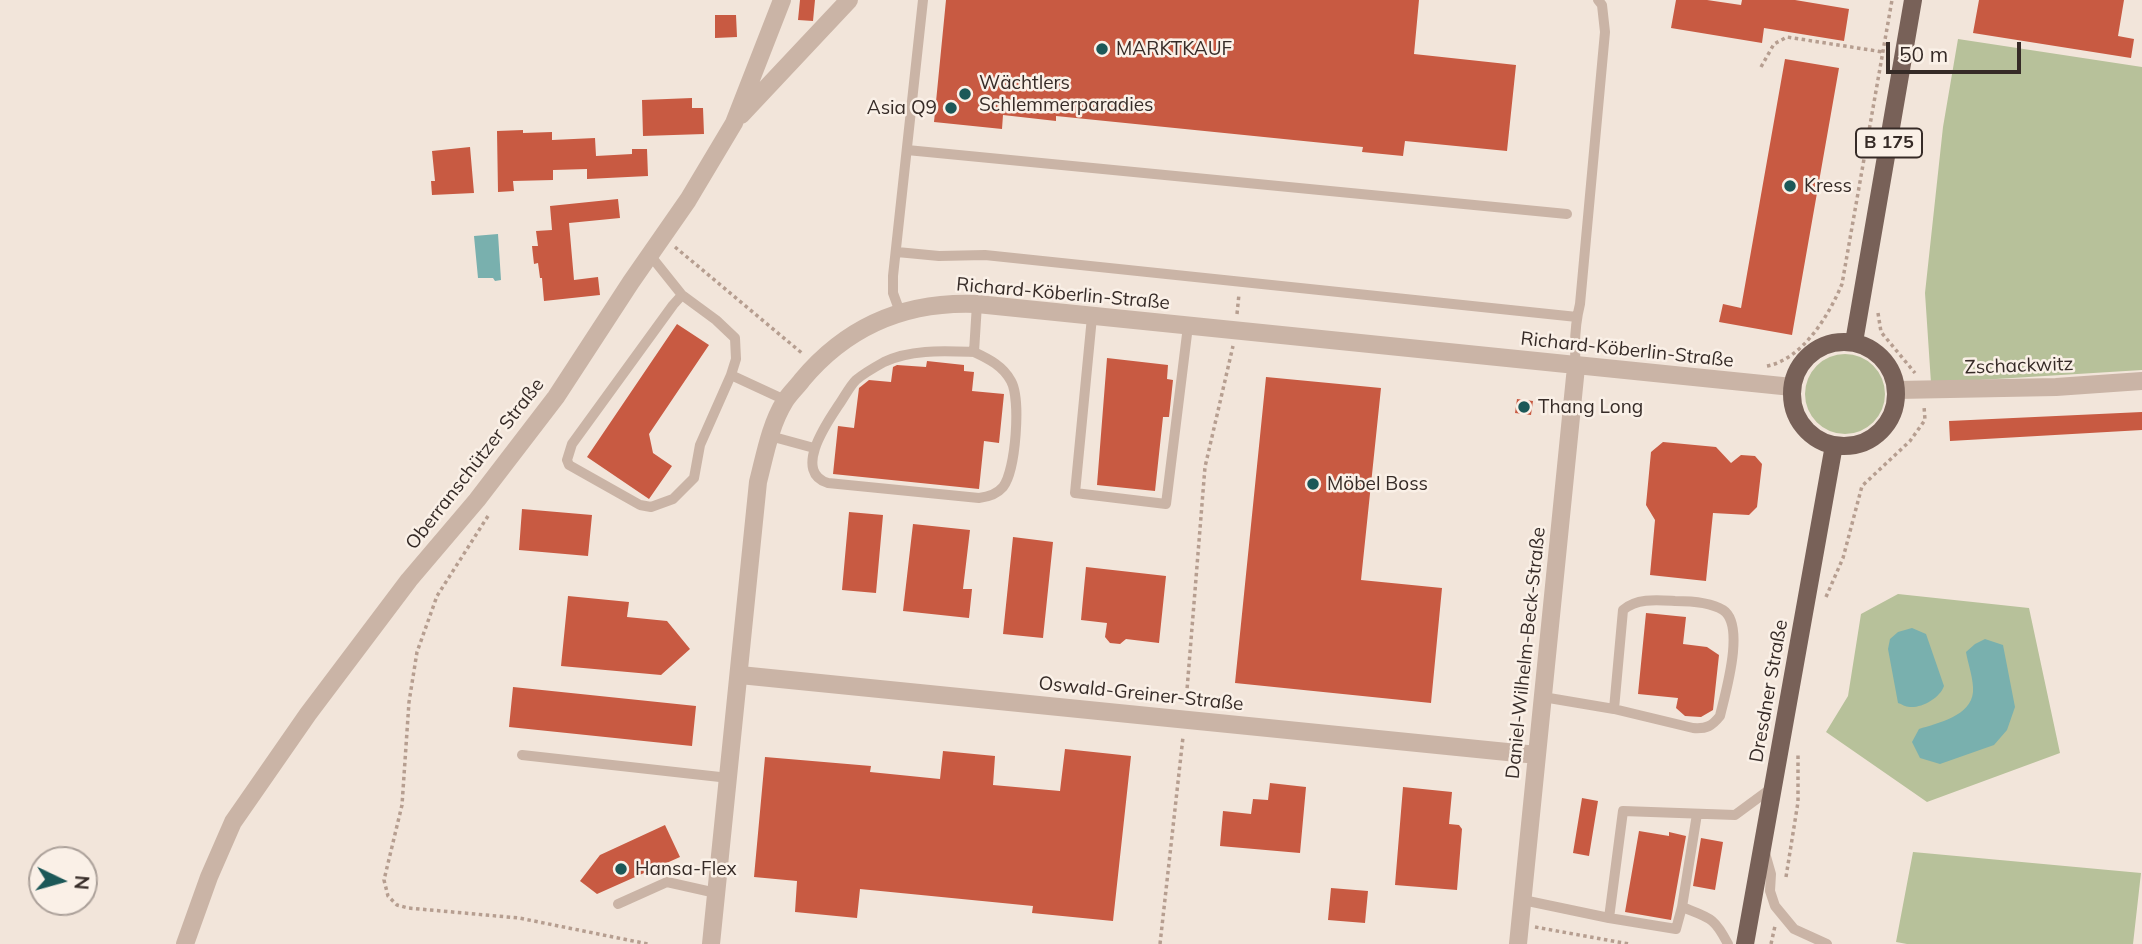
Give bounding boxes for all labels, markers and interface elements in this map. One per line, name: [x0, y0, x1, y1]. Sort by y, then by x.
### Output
scale bar: [1890, 28, 2025, 72]
place label: MARKTKAUF: [1116, 38, 1232, 60]
marker: MARKTKAUF: [1094, 41, 1110, 57]
text: 50 m: [1899, 41, 1948, 67]
place label: Wächtlers Schlemmerparadies: [979, 72, 1154, 116]
marker: Wächtlers Schlemmerparadies: [957, 86, 973, 102]
place label: Asia Q9: [867, 97, 937, 119]
marker: Asia Q9: [943, 100, 959, 116]
road number: B 175: [1856, 128, 1922, 158]
place label: Kress: [1804, 175, 1852, 197]
marker: Kress: [1782, 178, 1798, 194]
street label: Richard-Köberlin-Straße: [955, 273, 1171, 315]
street label: Richard-Köberlin-Straße: [1519, 327, 1735, 373]
street label: Zschackwitz: [1964, 353, 2074, 379]
street label: Oberranschützer Straße: [401, 374, 549, 554]
place label: Thang Long: [1538, 396, 1643, 418]
marker: Thang Long: [1516, 399, 1532, 415]
place label: Möbel Boss: [1327, 473, 1428, 495]
marker: Möbel Boss: [1305, 476, 1321, 492]
street label: Daniel-Wilhelm-Beck-Straße: [1501, 526, 1551, 780]
street label: Dresdner Straße: [1745, 618, 1793, 764]
street label: Oswald-Greiner-Straße: [1037, 672, 1245, 716]
north arrow: [28, 846, 98, 916]
place label: Hansa-Flex: [635, 858, 737, 880]
marker: Hansa-Flex: [613, 861, 629, 877]
text: N: [69, 874, 95, 891]

